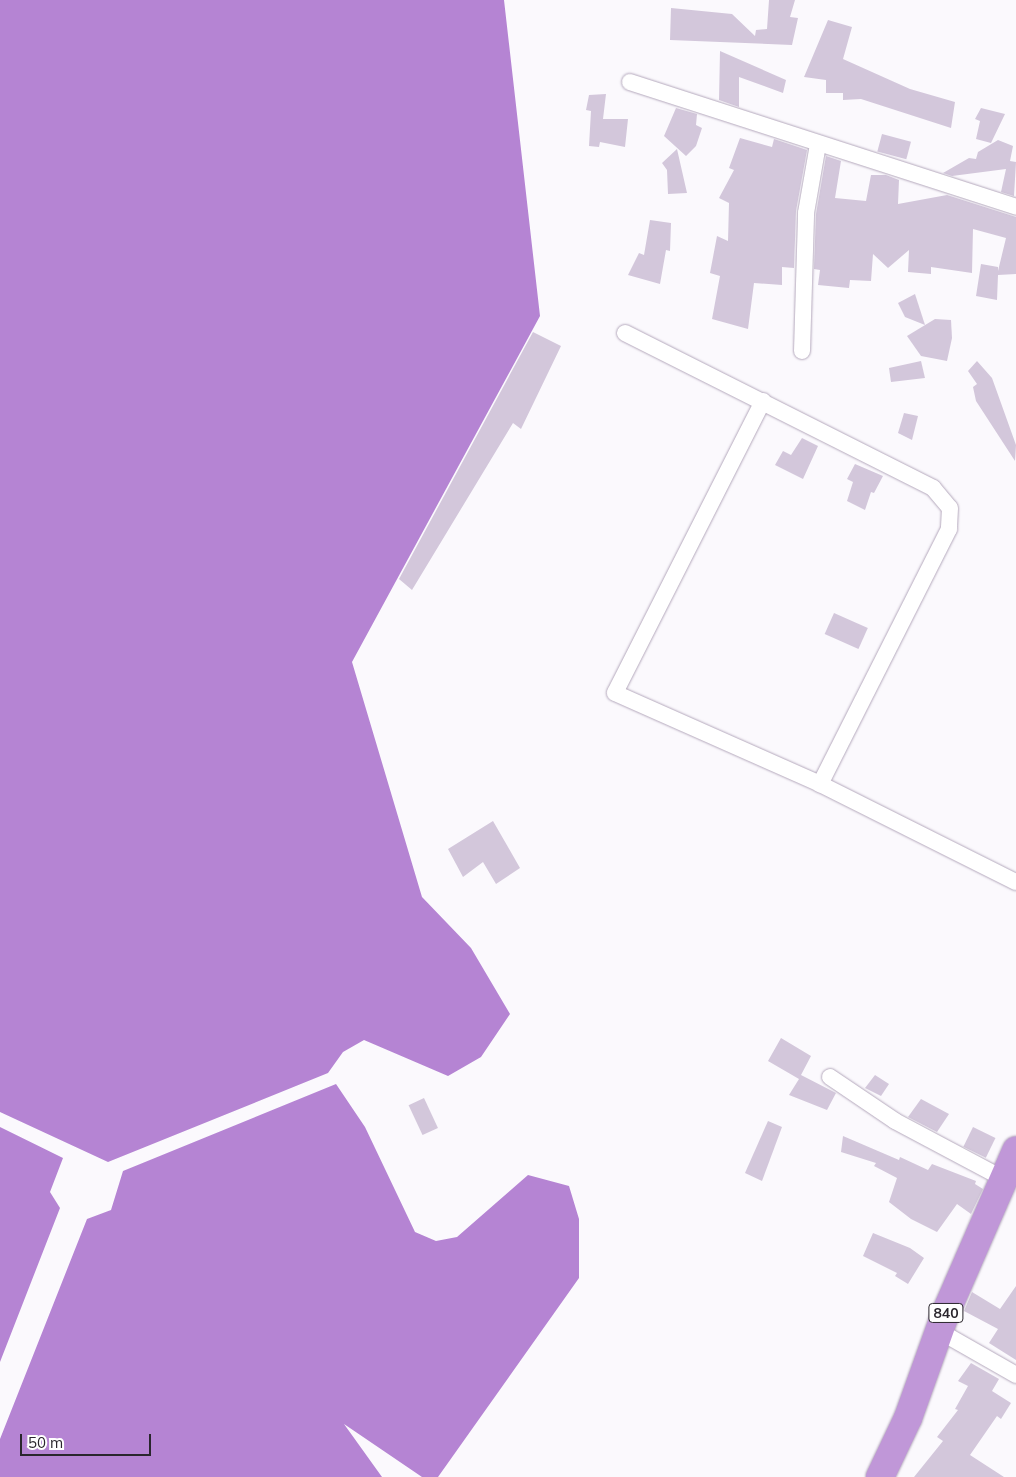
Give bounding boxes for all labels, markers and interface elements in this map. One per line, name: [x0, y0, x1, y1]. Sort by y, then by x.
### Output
road number: 840: [927, 1302, 965, 1325]
scale bar: [22, 1424, 154, 1456]
text: 50 m: [28, 1433, 63, 1452]

